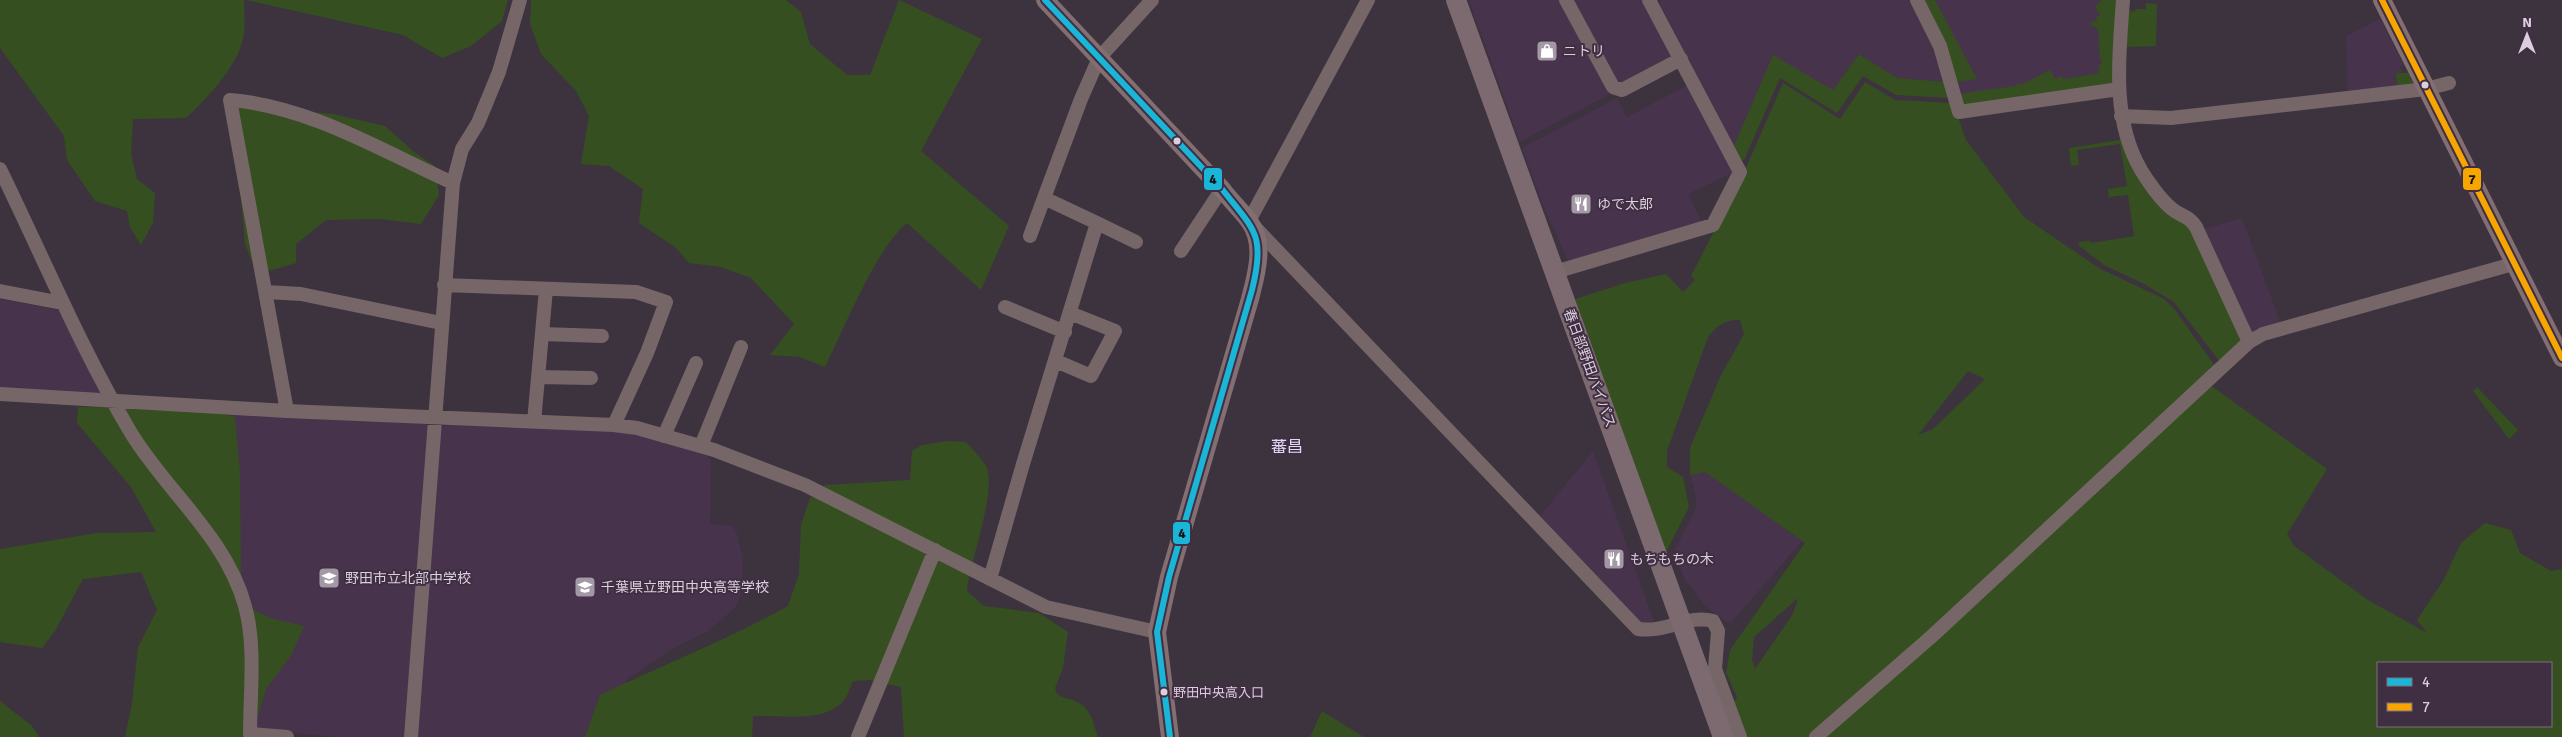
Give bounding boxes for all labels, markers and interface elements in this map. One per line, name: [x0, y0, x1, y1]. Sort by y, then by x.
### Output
north arrow: [2502, 10, 2552, 60]
text: N: [2522, 14, 2532, 31]
shop icon: ニトリ: [1535, 39, 1559, 63]
place label: ニトリ: [1563, 43, 1605, 60]
unlabelled marker: [2420, 80, 2430, 90]
unlabelled marker: [1172, 136, 1182, 146]
line badge: 4: [1203, 167, 1223, 191]
line badge: 7: [2462, 167, 2482, 191]
text: 4: [1209, 171, 1217, 188]
text: 7: [2468, 171, 2476, 188]
restaurant icon: ゆで太郎: [1569, 192, 1593, 216]
place label: ゆで太郎: [1597, 196, 1653, 213]
street label: 春日部野田バイパス: [1560, 306, 1619, 430]
district label: 蕃昌: [1271, 437, 1303, 457]
line badge: 4: [1172, 521, 1191, 545]
text: 4: [1178, 525, 1186, 542]
restaurant icon: もちもちの木: [1602, 547, 1626, 571]
place label: もちもちの木: [1630, 551, 1714, 568]
school or university icon: 野田市立北部中学校: [317, 566, 341, 590]
place label: 野田市立北部中学校: [345, 570, 471, 587]
school or university icon: 千葉県立野田中央高等学校: [573, 575, 597, 599]
place label: 千葉県立野田中央高等学校: [601, 579, 769, 596]
legend: [2377, 662, 2552, 727]
text: 4: [2422, 673, 2430, 691]
place label: 野田中央高入口: [1173, 685, 1264, 701]
marker: 野田中央高入口: [1159, 687, 1169, 697]
text: 7: [2422, 698, 2430, 716]

